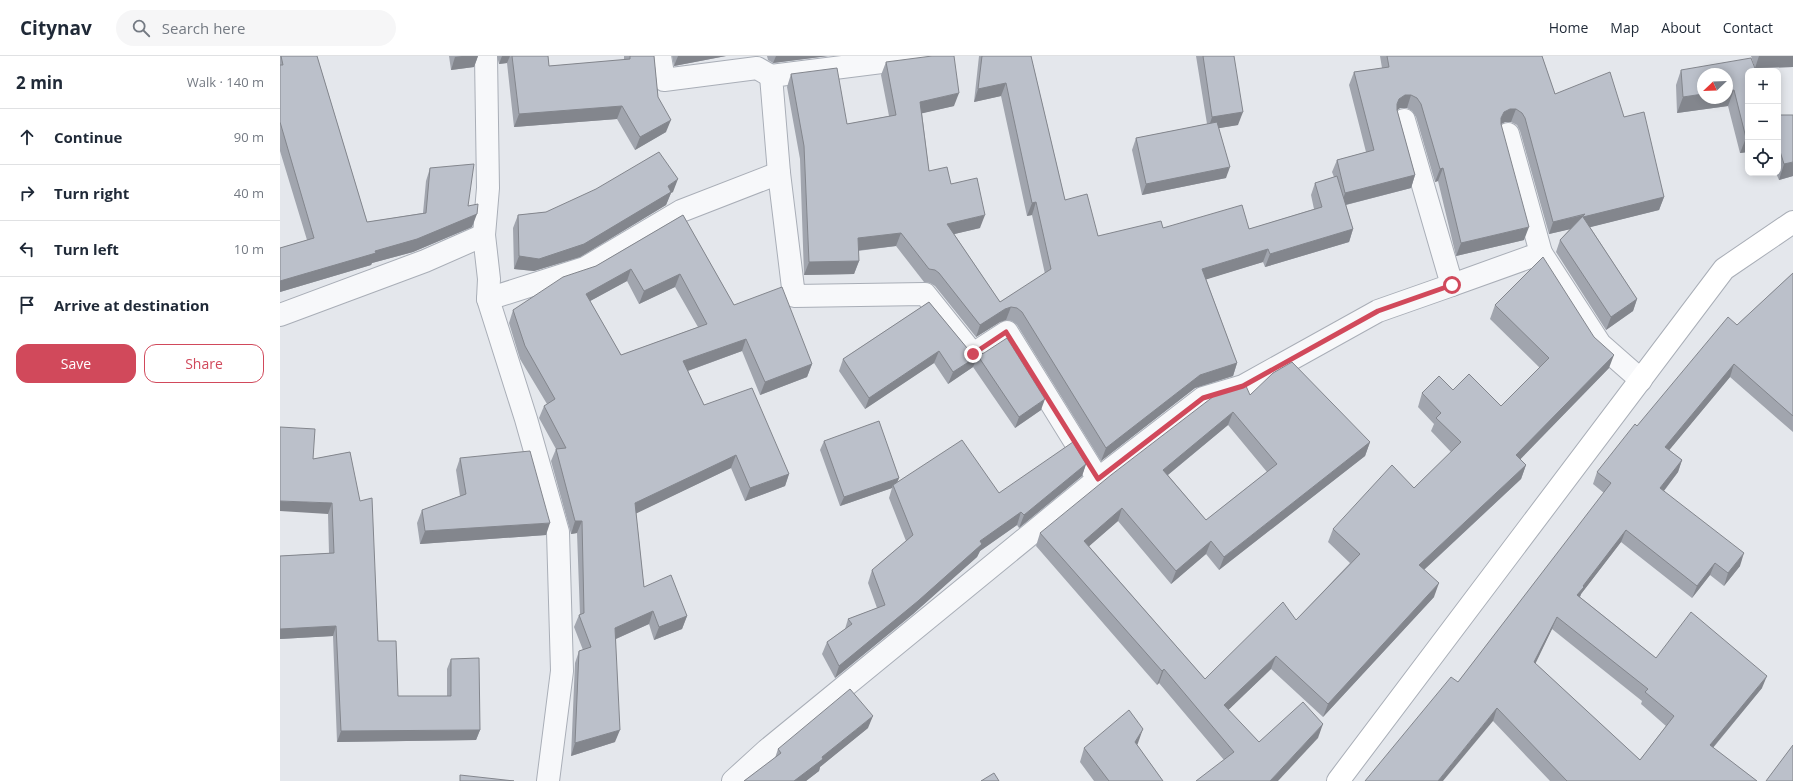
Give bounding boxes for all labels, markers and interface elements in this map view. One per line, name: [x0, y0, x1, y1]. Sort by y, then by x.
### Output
search box: [116, 10, 396, 46]
text: Citynav: [20, 15, 92, 41]
icon: search: [130, 17, 152, 39]
text: Search here: [162, 18, 245, 38]
text: Home: [1549, 18, 1588, 37]
text: Map: [1610, 18, 1639, 37]
text: About: [1661, 18, 1701, 37]
text: Contact: [1723, 18, 1773, 37]
north arrow: [1697, 68, 1733, 104]
map controls: [1745, 68, 1781, 176]
button: +: [1745, 68, 1781, 104]
text: 2 min: [16, 71, 63, 94]
text: Walk · 140 m: [187, 73, 264, 91]
button: −: [1745, 104, 1781, 140]
icon: ahead: [16, 126, 38, 148]
text: Continue: [54, 127, 122, 147]
text: 90 m: [234, 128, 264, 146]
button: locate: [1745, 140, 1781, 176]
icon: right: [16, 182, 38, 204]
text: Turn right: [54, 183, 129, 203]
text: 40 m: [234, 184, 264, 202]
icon: left: [16, 238, 38, 260]
text: Turn left: [54, 239, 119, 259]
text: 10 m: [234, 240, 264, 258]
route start: [1443, 276, 1461, 294]
icon: arrive: [16, 294, 38, 316]
text: Arrive at destination: [54, 295, 209, 315]
button: Save: [16, 344, 136, 383]
button: Share: [144, 344, 264, 383]
route end: [964, 345, 982, 363]

